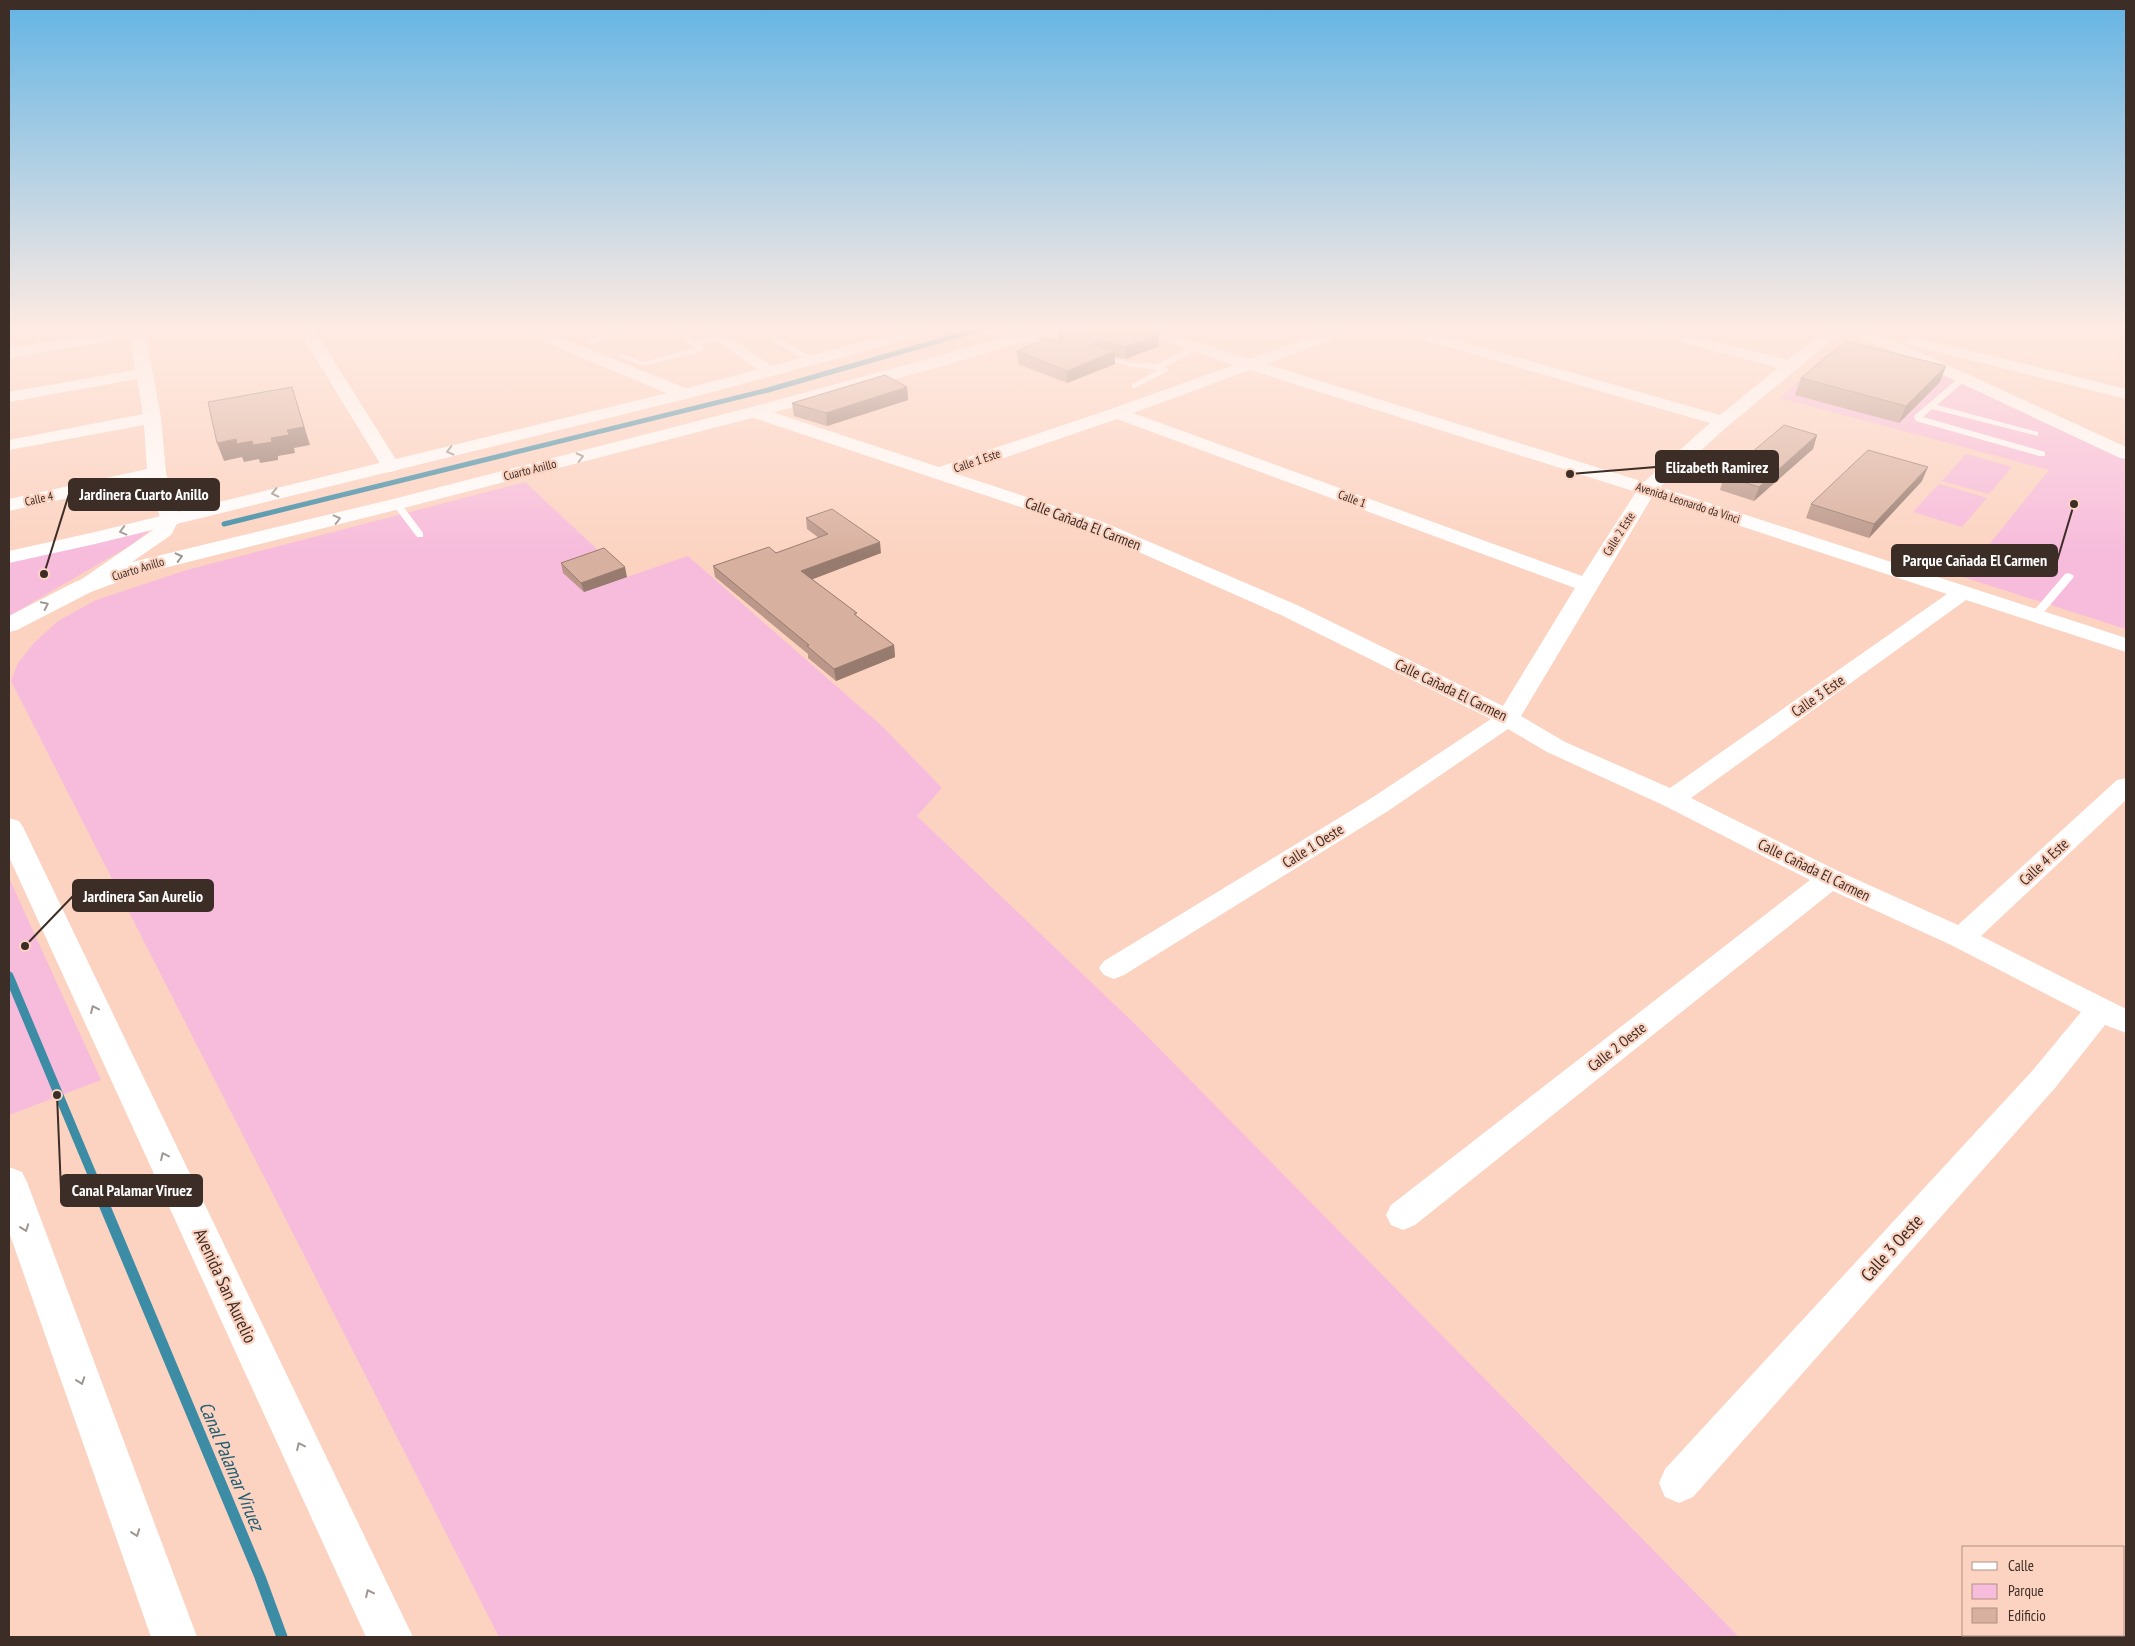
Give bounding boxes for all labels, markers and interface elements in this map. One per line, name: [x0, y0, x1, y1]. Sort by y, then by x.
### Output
one-way arrow: [446, 445, 455, 456]
street label: Calle 1 Este: [951, 446, 1002, 476]
callout: Elizabeth Ramirez: [1656, 451, 1778, 482]
one-way arrow: [575, 452, 584, 463]
street label: Cuarto Anillo: [502, 456, 558, 483]
text: Elizabeth Ramirez: [1666, 457, 1768, 477]
callout: Jardinera Cuarto Anillo: [69, 479, 219, 510]
street label: Avenida Leonardo da Vinci: [1634, 479, 1742, 526]
text: Jardinera Cuarto Anillo: [78, 484, 209, 504]
one-way arrow: [271, 487, 280, 498]
street label: Calle 1: [1336, 487, 1368, 510]
street label: Calle 4: [23, 488, 55, 509]
street label: Calle Cañada El Carmen: [1023, 493, 1144, 554]
street label: Calle 2 Este: [1599, 509, 1638, 558]
one-way arrow: [333, 514, 341, 524]
one-way arrow: [120, 525, 128, 535]
callout: Parque Cañada El Carmen: [1892, 545, 2057, 576]
text: Parque Cañada El Carmen: [1903, 550, 2047, 570]
one-way arrow: [175, 552, 184, 563]
street label: Cuarto Anillo: [110, 553, 166, 584]
one-way arrow: [40, 601, 49, 611]
street label: Calle Cañada El Carmen: [1392, 654, 1510, 725]
street label: Calle 3 Este: [1787, 670, 1848, 721]
street label: Calle 1 Oeste: [1279, 819, 1347, 872]
street label: Calle Cañada El Carmen: [1755, 834, 1873, 905]
street label: Calle 4 Este: [2015, 834, 2072, 889]
callout: Jardinera San Aurelio: [73, 880, 213, 911]
text: Jardinera San Aurelio: [82, 886, 203, 906]
one-way arrow: [90, 1005, 101, 1014]
street label: Calle 2 Oeste: [1584, 1018, 1650, 1075]
one-way arrow: [160, 1153, 170, 1162]
callout: Canal Palamar Viruez: [61, 1175, 202, 1206]
text: Canal Palamar Viruez: [72, 1180, 192, 1200]
street label: Calle 3 Oeste: [1856, 1209, 1928, 1286]
one-way arrow: [19, 1223, 29, 1232]
street label: Avenida San Aurelio: [189, 1225, 262, 1347]
one-way arrow: [75, 1376, 85, 1384]
water label: Canal Palamar Viruez: [194, 1398, 271, 1536]
one-way arrow: [295, 1442, 306, 1451]
one-way arrow: [130, 1529, 140, 1537]
legend: [1962, 1546, 2125, 1636]
text: Calle: [2008, 1556, 2034, 1575]
text: Parque: [2008, 1581, 2044, 1600]
one-way arrow: [365, 1589, 375, 1598]
text: Edificio: [2008, 1606, 2046, 1625]

